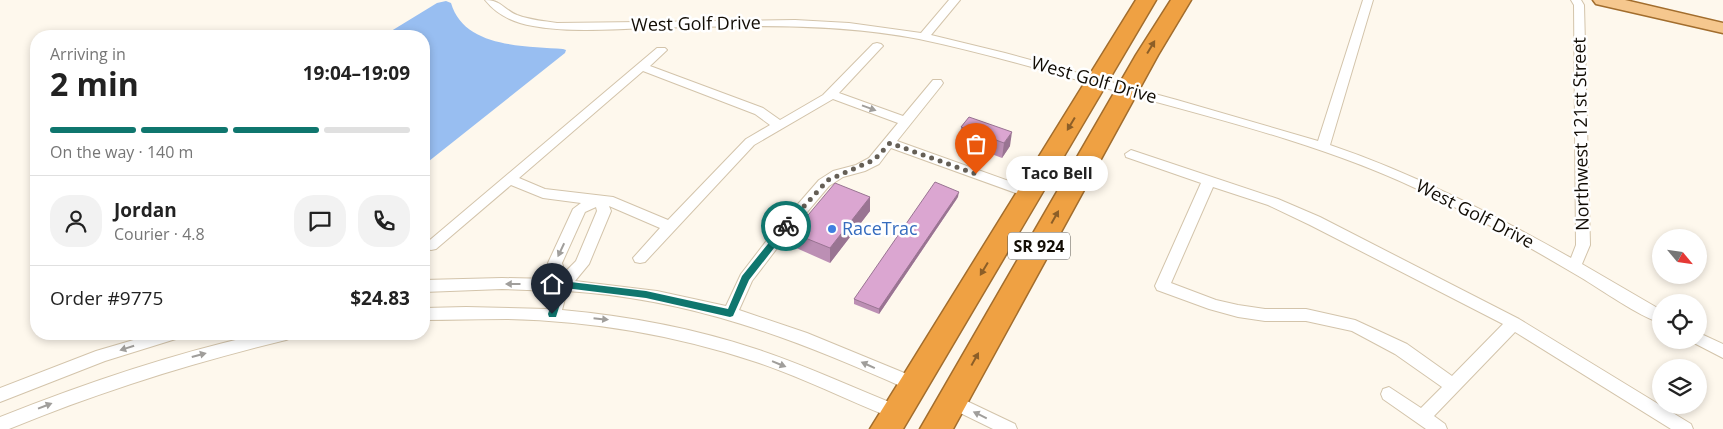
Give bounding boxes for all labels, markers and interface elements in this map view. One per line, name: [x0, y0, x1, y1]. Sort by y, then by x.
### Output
street label: West Golf Drive: [631, 10, 761, 36]
street label: Northwest 121st Street: [1566, 37, 1594, 231]
one-way arrow: [1146, 41, 1155, 54]
text: Arriving in: [50, 43, 126, 65]
street label: West Golf Drive: [1029, 50, 1160, 108]
text: 19:04–19:09: [303, 60, 410, 86]
text: 2 min: [50, 62, 139, 105]
one-way arrow: [862, 104, 877, 112]
one-way arrow: [1067, 117, 1076, 130]
pin: [955, 123, 997, 174]
icon: bag: [962, 130, 990, 158]
text: On the way · 140 m: [50, 141, 193, 163]
callout: Taco Bell: [1006, 156, 1108, 192]
text: Taco Bell: [1021, 162, 1093, 184]
street label: West Golf Drive: [1412, 173, 1539, 253]
button: person: [50, 195, 102, 247]
button: chat: [294, 195, 346, 247]
button: phone: [358, 195, 410, 247]
text: Jordan: [114, 197, 177, 223]
courier: [761, 201, 811, 251]
one-way arrow: [1051, 210, 1059, 225]
icon: bike: [772, 212, 800, 240]
place label: RaceTrac: [842, 216, 918, 240]
text: Courier · 4.8: [114, 223, 205, 245]
marker: RaceTrac: [826, 223, 838, 235]
north arrow: [1652, 229, 1708, 284]
map controls: [1652, 229, 1707, 414]
road number: SR 924: [1008, 232, 1070, 260]
one-way arrow: [557, 243, 565, 257]
one-way arrow: [979, 262, 988, 275]
pin: [531, 263, 573, 314]
icon: home: [538, 270, 566, 298]
one-way arrow: [505, 279, 521, 287]
text: Order #9775: [50, 285, 163, 311]
text: $24.83: [350, 285, 410, 311]
button: locate: [1652, 294, 1707, 349]
one-way arrow: [593, 315, 609, 323]
one-way arrow: [119, 345, 134, 353]
one-way arrow: [192, 350, 207, 358]
one-way arrow: [971, 352, 980, 366]
button: layers: [1652, 359, 1707, 414]
one-way arrow: [771, 360, 786, 368]
one-way arrow: [861, 360, 876, 368]
one-way arrow: [38, 402, 53, 410]
one-way arrow: [973, 411, 987, 419]

